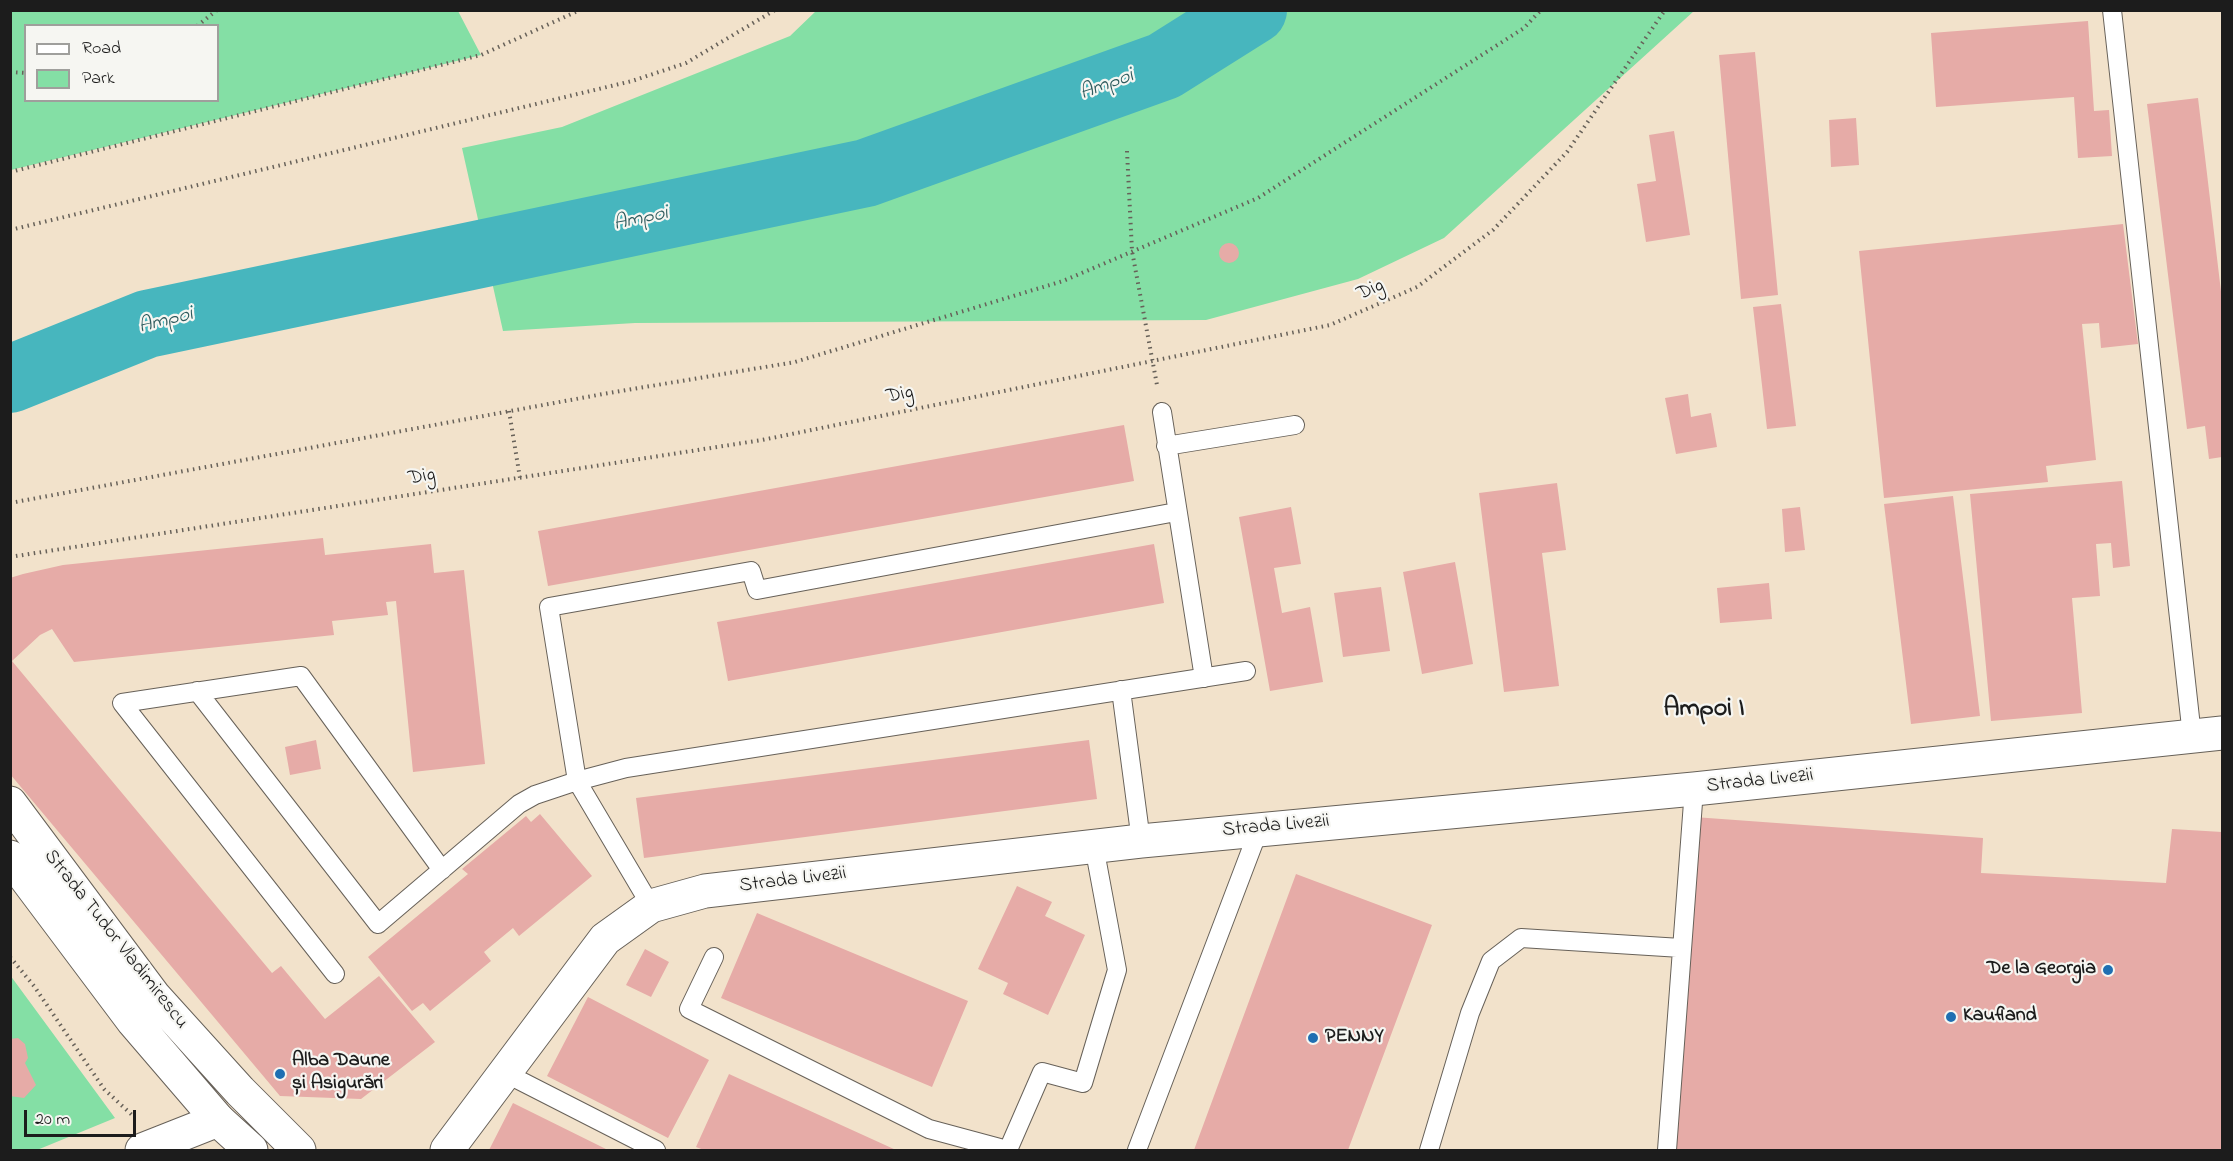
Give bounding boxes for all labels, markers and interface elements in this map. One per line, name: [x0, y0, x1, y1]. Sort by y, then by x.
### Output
legend: [24, 24, 219, 102]
text: Road: [82, 36, 121, 62]
water label: Ampoi: [1077, 65, 1137, 107]
text: Park: [82, 66, 115, 92]
water label: Ampoi: [611, 202, 671, 238]
street label: Dig: [1354, 275, 1388, 307]
water label: Ampoi: [136, 303, 196, 341]
street label: Dig: [884, 382, 916, 410]
street label: Dig: [407, 464, 437, 492]
district label: Ampoi I: [1663, 695, 1745, 727]
street label: Strada Livezii: [1705, 764, 1815, 800]
street label: Strada Livezii: [1221, 810, 1331, 844]
street label: Strada Tudor Vladimirescu: [37, 845, 193, 1035]
street label: Strada Livezii: [738, 863, 848, 899]
place label: De la Georgia: [1987, 958, 2096, 982]
marker: De la Georgia: [2101, 963, 2115, 977]
place label: Kaufland: [1963, 1005, 2037, 1029]
marker: Kaufland: [1944, 1010, 1958, 1024]
place label: PENNY: [1325, 1026, 1384, 1050]
marker: PENNY: [1306, 1031, 1320, 1045]
place label: Alba Daune și Asigurări: [292, 1050, 390, 1097]
marker: Alba Daune și Asigurări: [273, 1067, 287, 1081]
scale bar: [27, 1098, 140, 1136]
text: 20 m: [35, 1107, 70, 1133]

